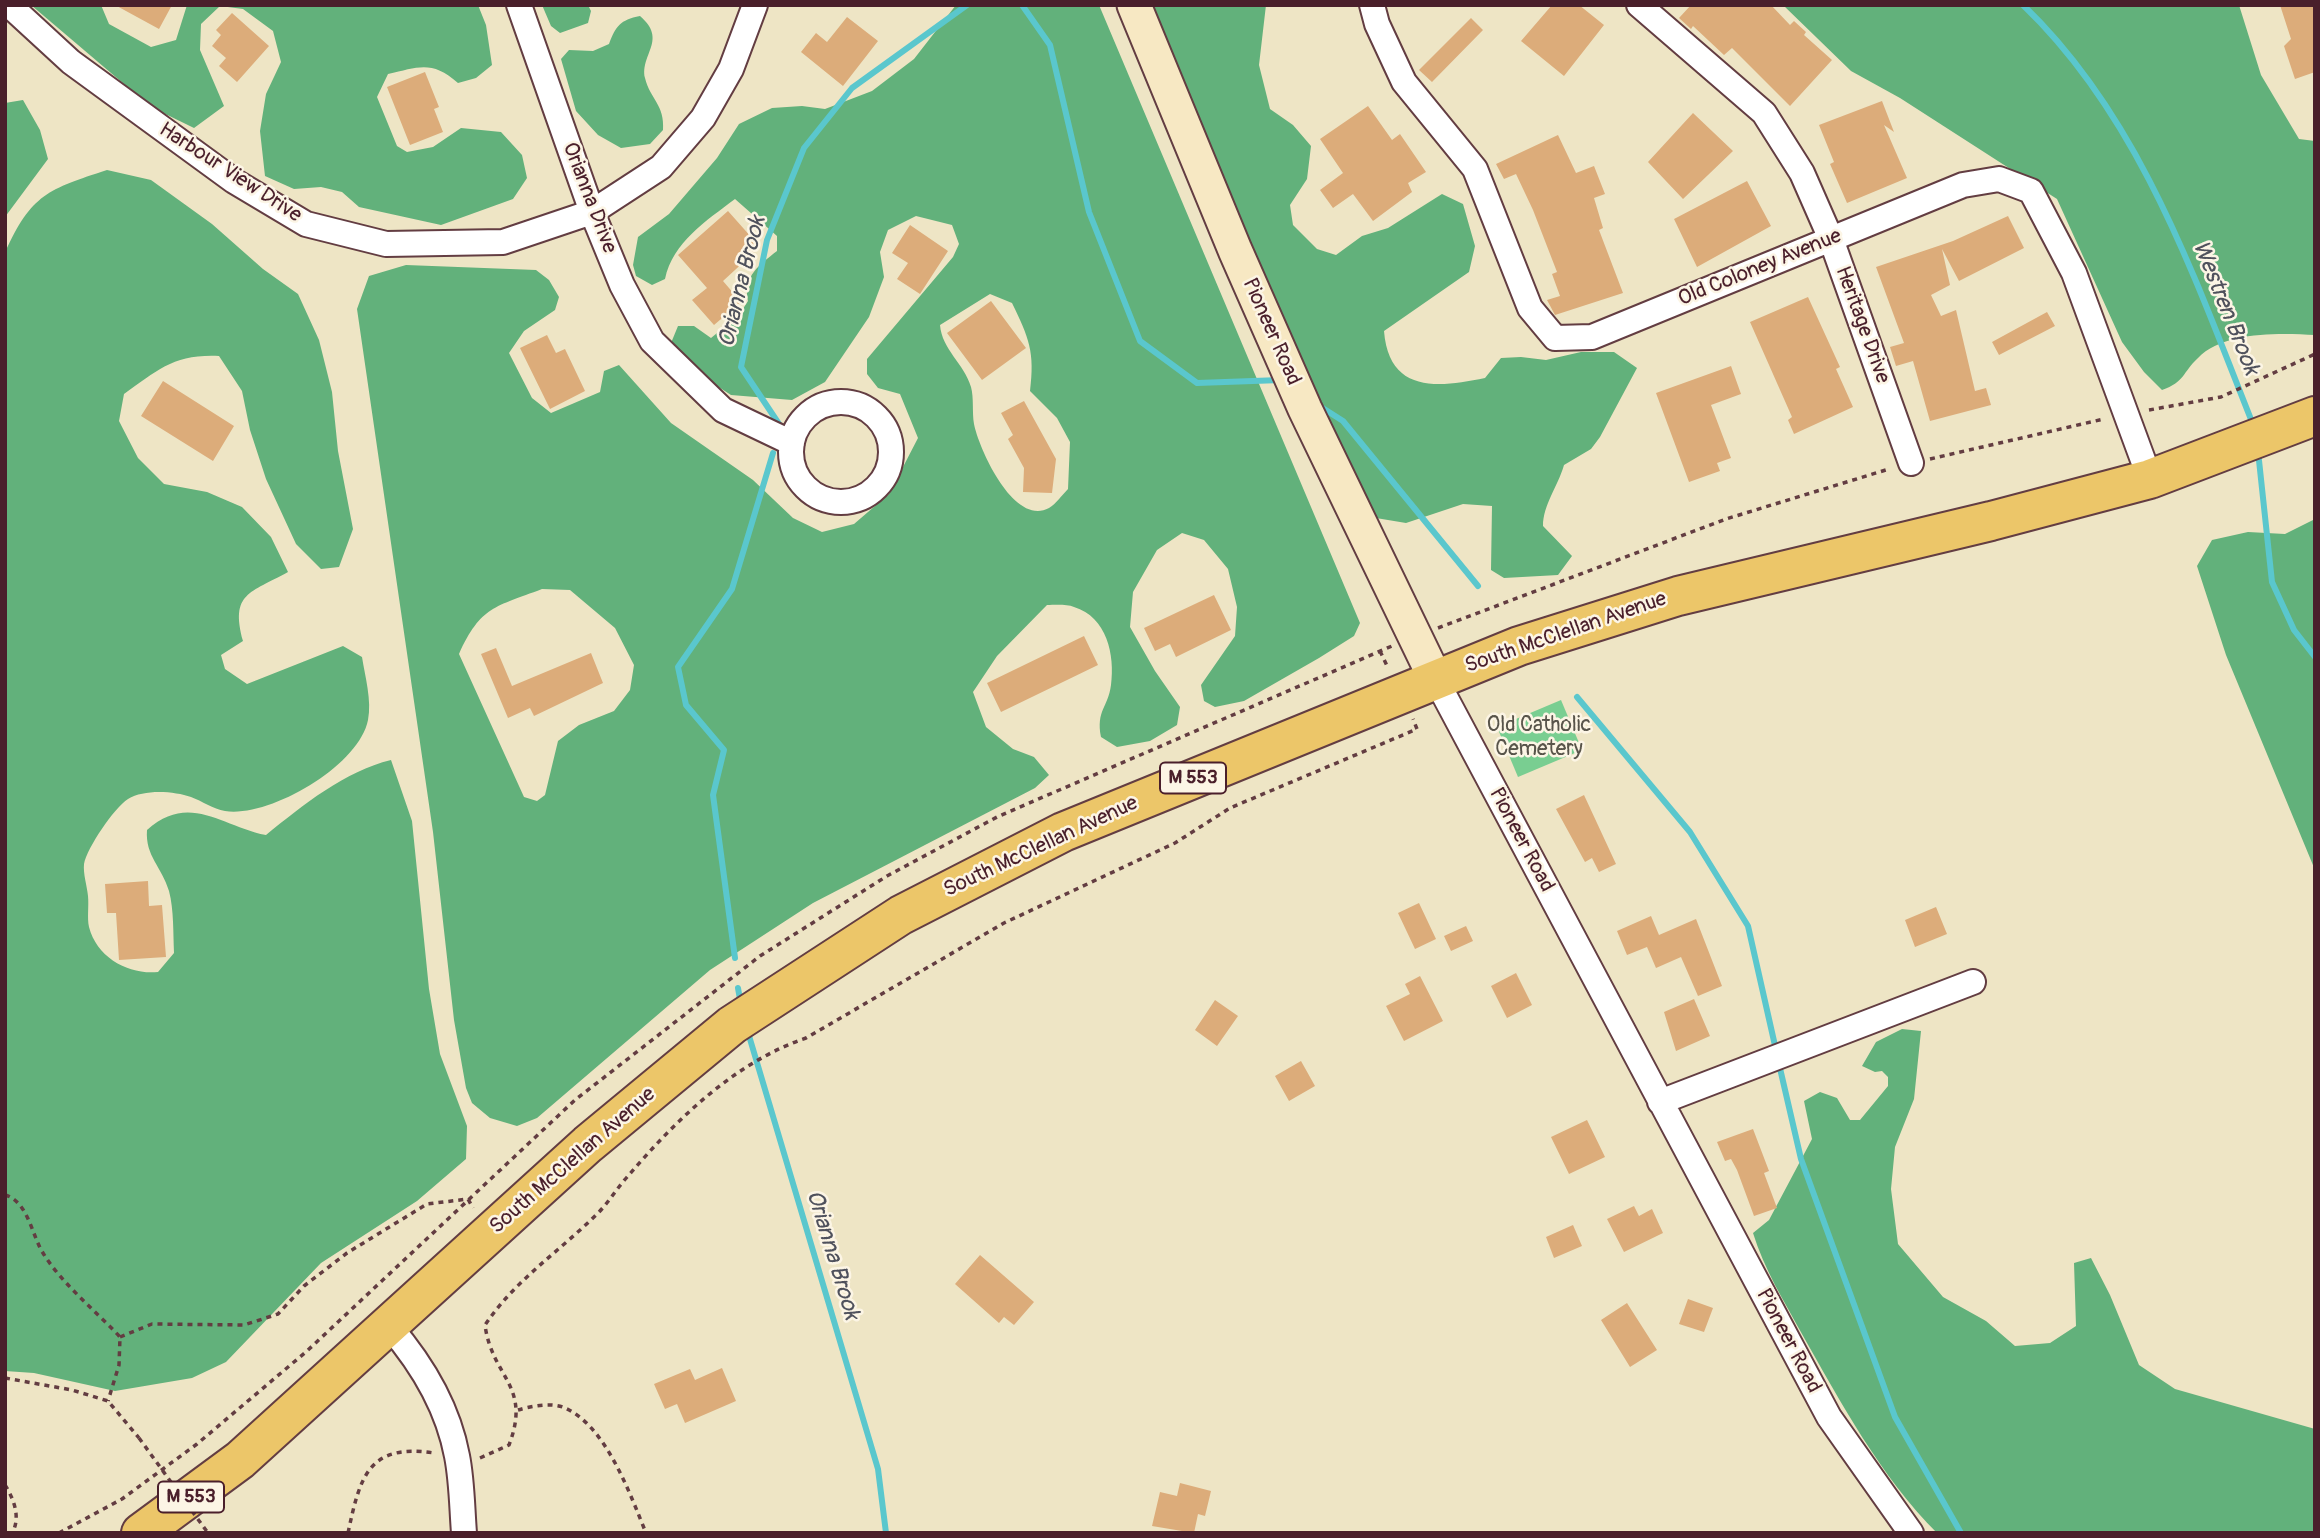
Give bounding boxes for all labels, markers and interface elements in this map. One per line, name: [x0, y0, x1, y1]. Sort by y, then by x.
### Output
street label: Harbour View Drive: [154, 118, 306, 228]
street label: Orianna Drive: [556, 139, 622, 257]
water label: Orianna Brook: [713, 214, 773, 350]
street label: Old Coloney Avenue: [1675, 224, 1845, 312]
water label: Westren Brook: [2186, 237, 2264, 379]
street label: Heritage Drive: [1829, 263, 1895, 387]
street label: Pioneer Road: [1236, 275, 1306, 389]
street label: South McClellan Avenue: [1462, 587, 1670, 679]
park label: Old Catholic Cemetery: [1487, 713, 1591, 763]
road number: M 553: [1160, 762, 1226, 793]
street label: Pioneer Road: [1483, 784, 1559, 896]
street label: South McClellan Avenue: [940, 791, 1142, 903]
street label: South McClellan Avenue: [485, 1082, 661, 1240]
water label: Orianna Brook: [799, 1187, 865, 1323]
street label: Pioneer Road: [1750, 1285, 1826, 1397]
road number: M 553: [158, 1482, 224, 1512]

